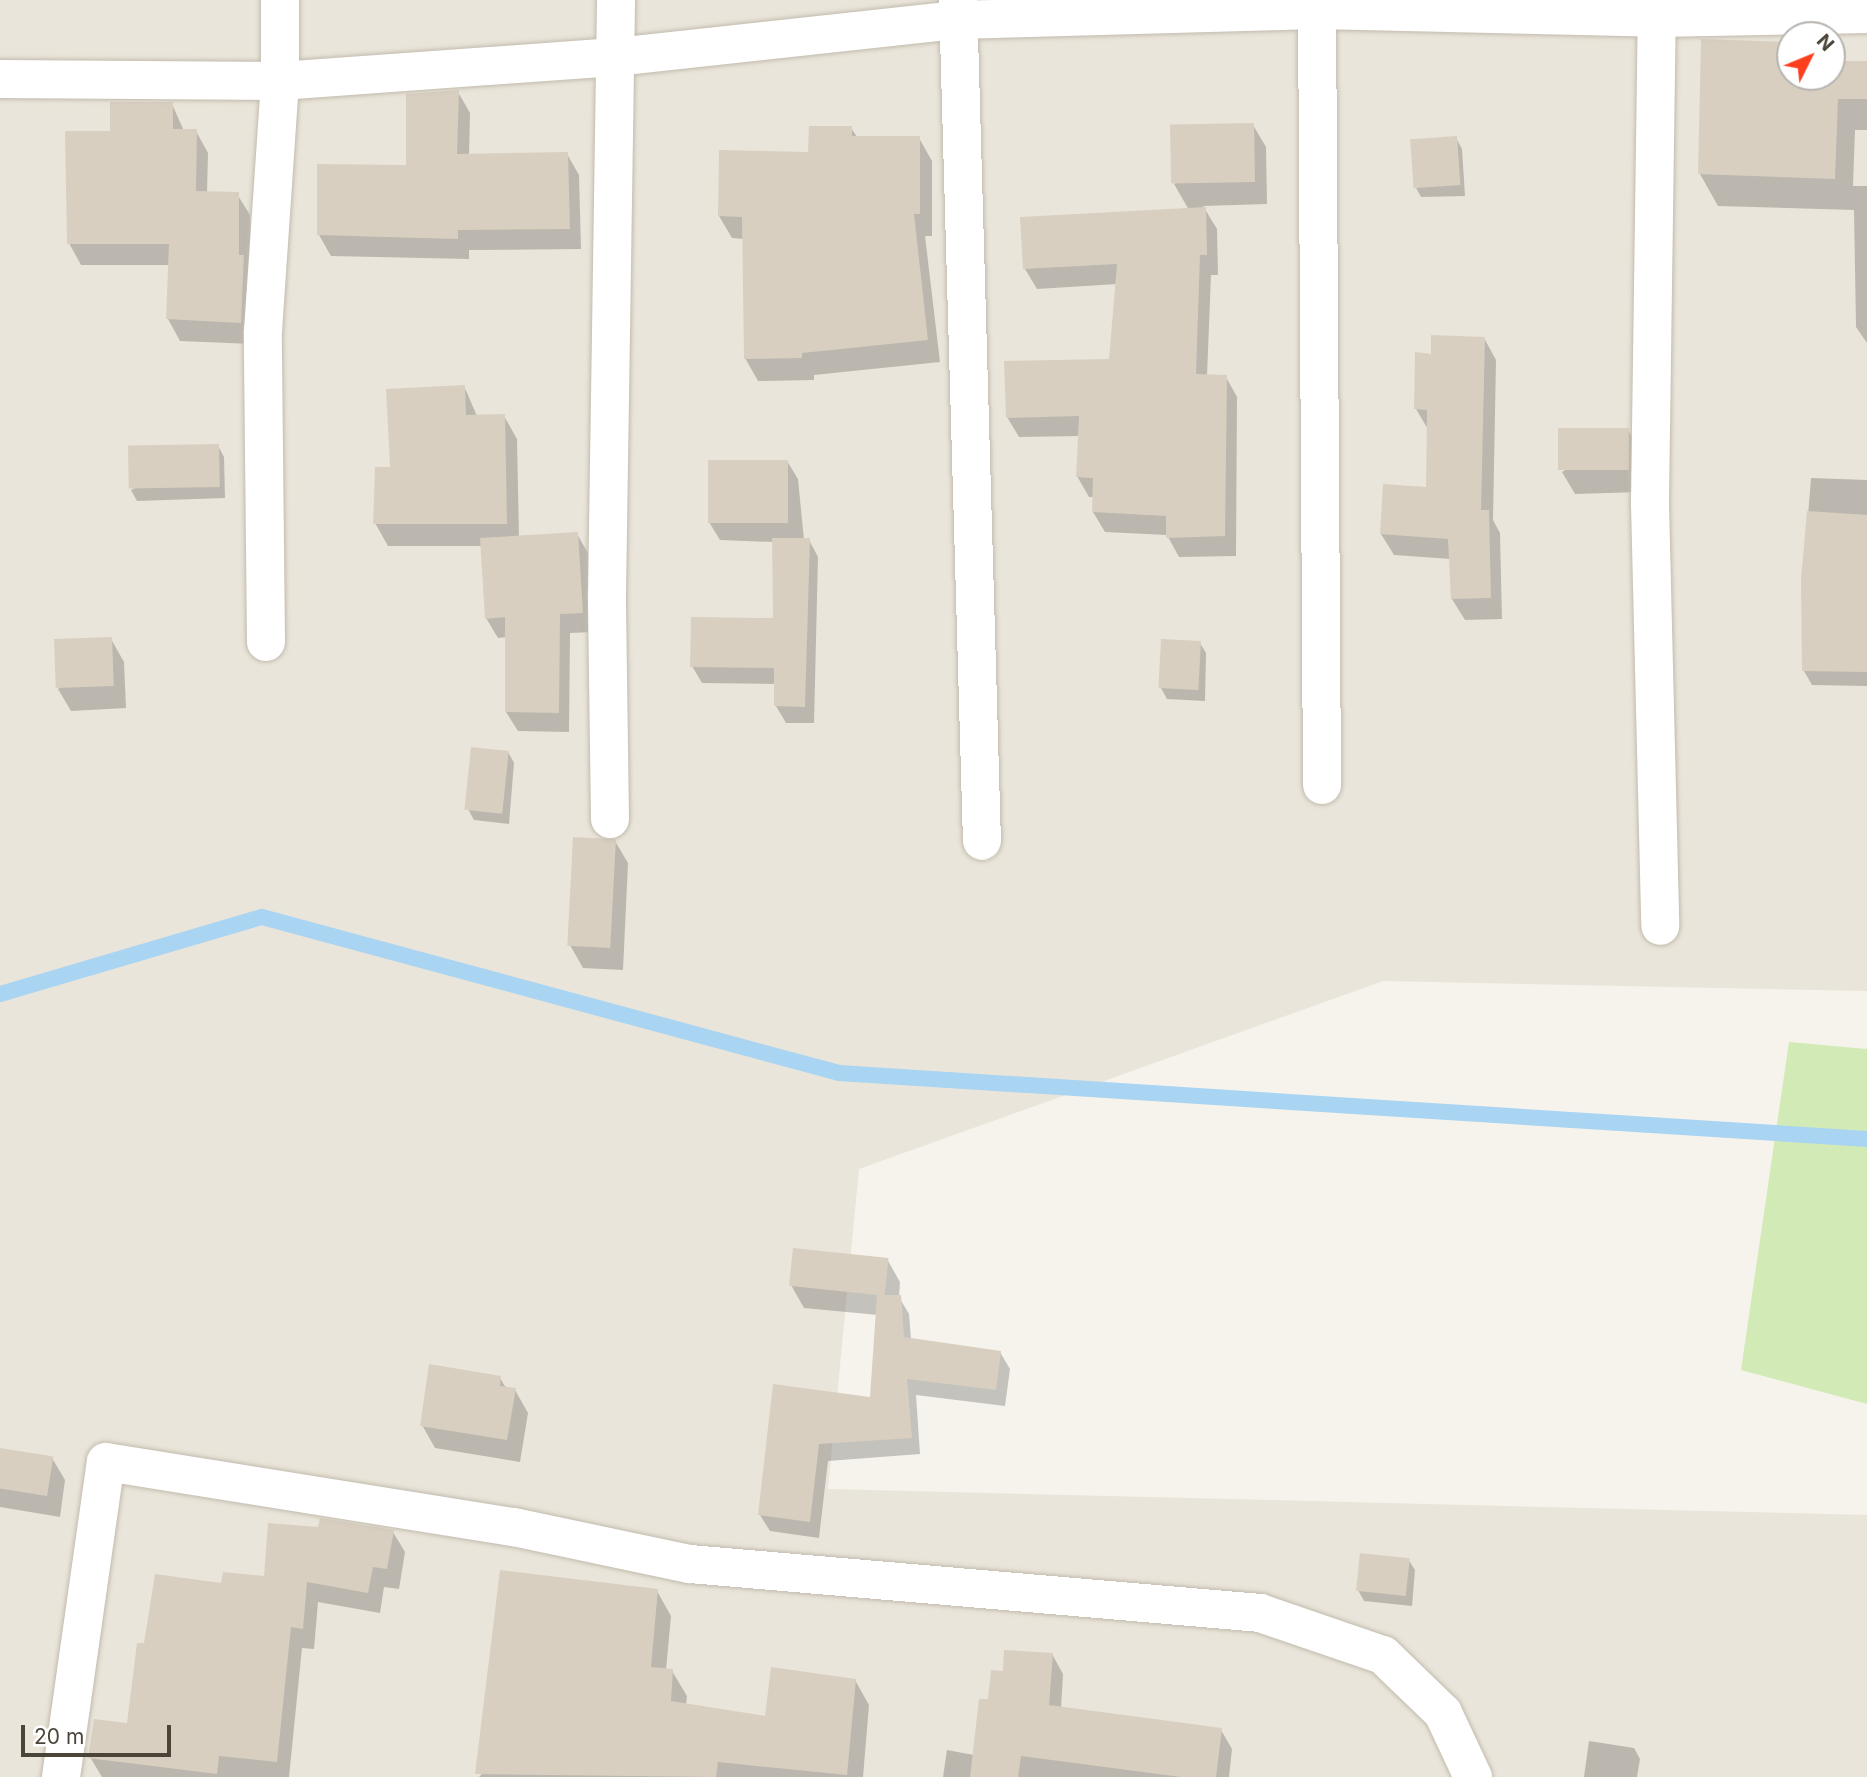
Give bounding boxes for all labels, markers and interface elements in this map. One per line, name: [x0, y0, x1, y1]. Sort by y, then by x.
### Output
north arrow: [1776, 21, 1846, 91]
text: N: [1812, 30, 1839, 56]
scale bar: [24, 1710, 175, 1754]
text: 20 m: [34, 1724, 84, 1749]

